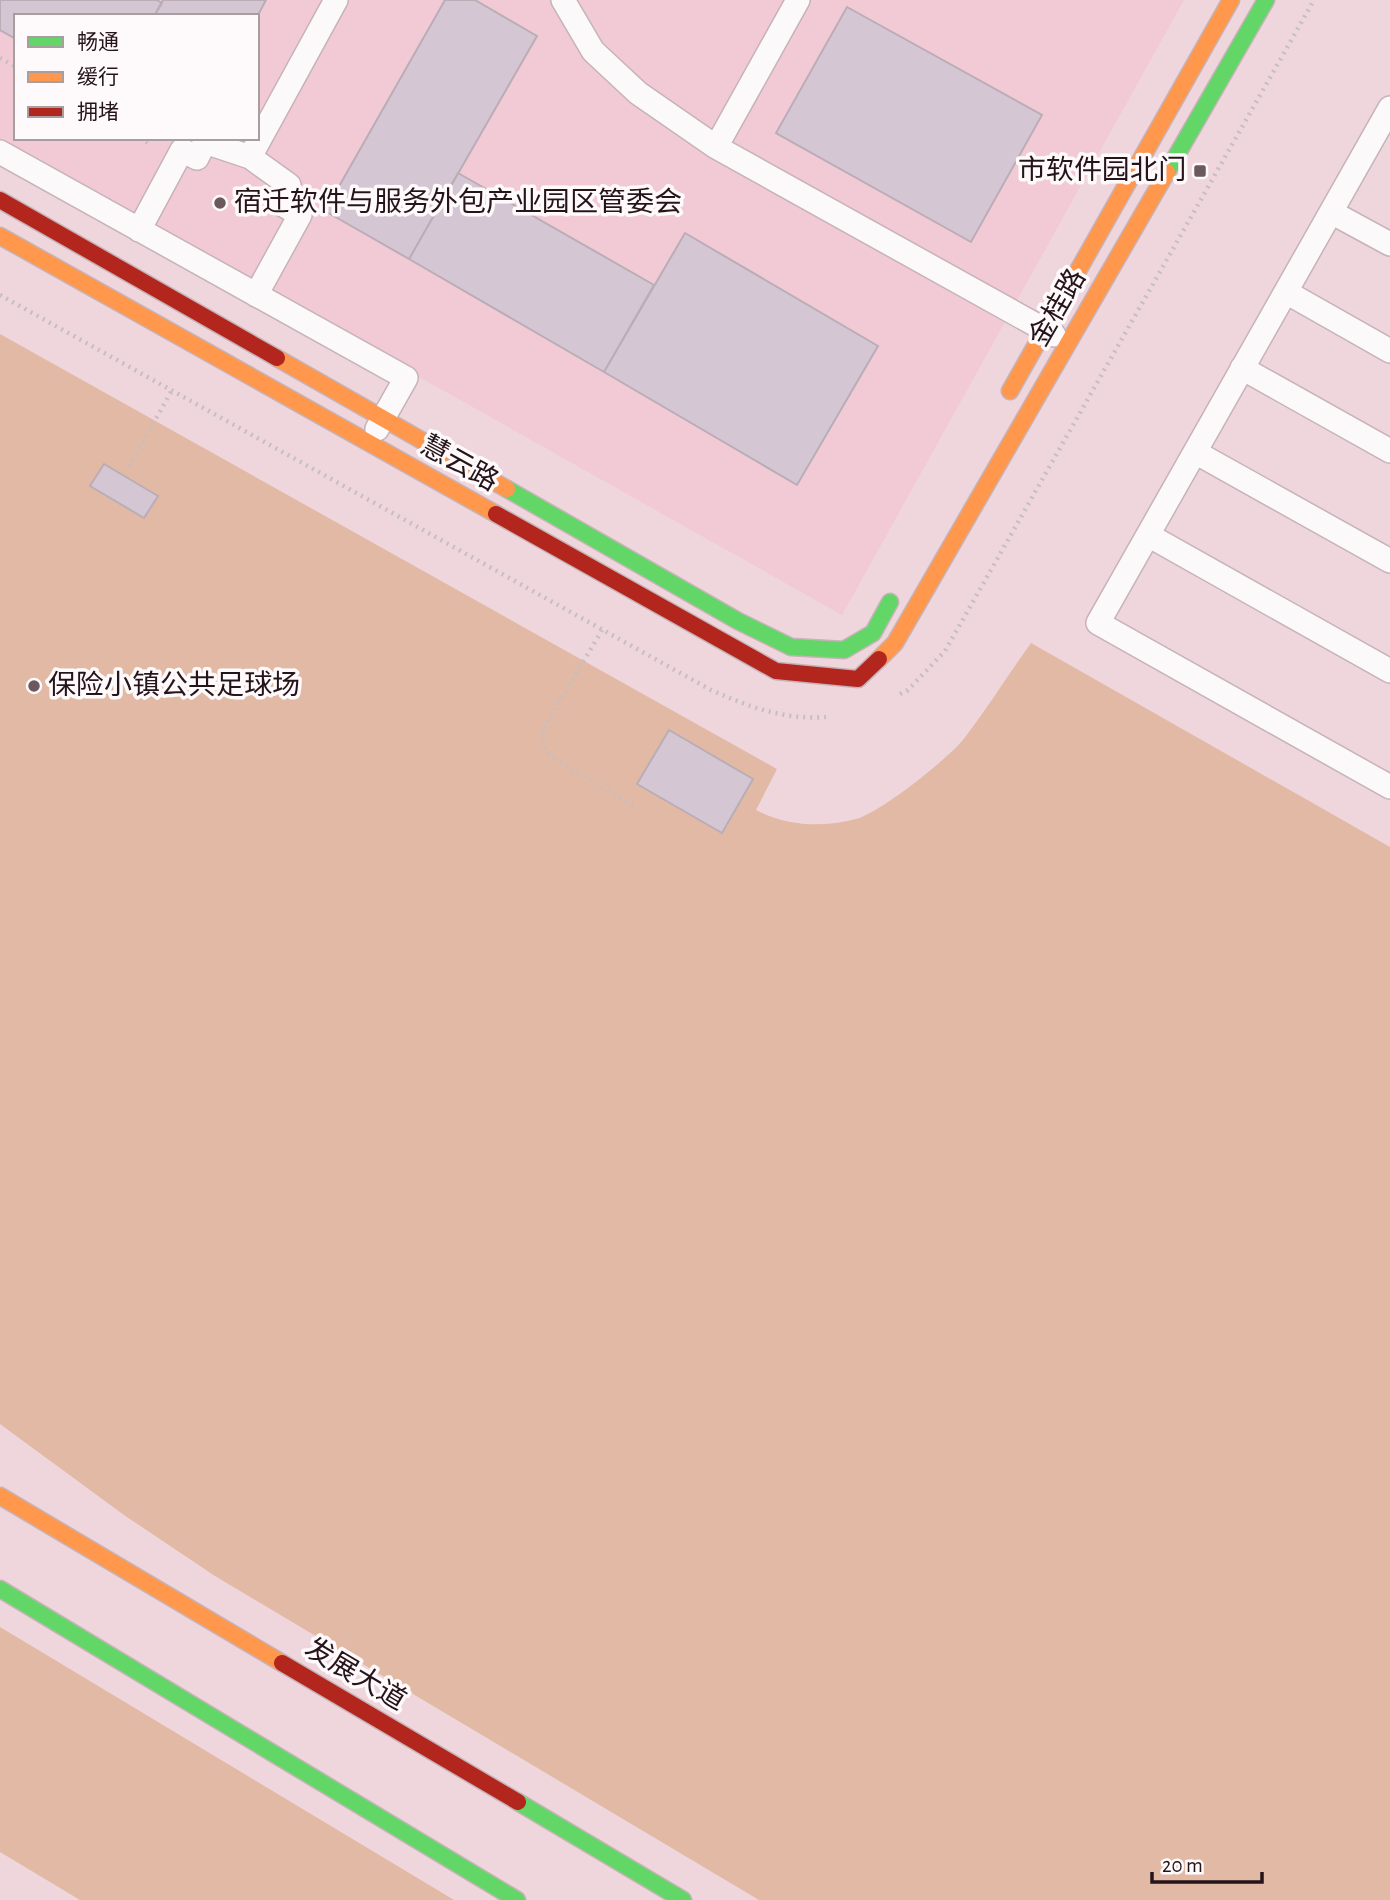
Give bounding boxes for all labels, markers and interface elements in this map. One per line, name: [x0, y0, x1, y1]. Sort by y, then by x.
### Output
legend: [14, 14, 259, 140]
text: 畅通: [77, 31, 119, 53]
text: 缓行: [77, 66, 119, 88]
text: 拥堵: [77, 101, 119, 123]
place label: 市软件园北门: [1018, 155, 1186, 185]
marker: 市软件园北门: [1192, 163, 1208, 179]
place label: 宿迁软件与服务外包产业园区管委会: [234, 187, 682, 217]
marker: 宿迁软件与服务外包产业园区管委会: [212, 195, 228, 211]
street label: 金桂路: [1023, 264, 1091, 351]
street label: 慧云路: [415, 430, 503, 497]
place label: 保险小镇公共足球场: [48, 670, 300, 700]
marker: 保险小镇公共足球场: [26, 678, 42, 694]
street label: 发展大道: [300, 1632, 411, 1716]
scale bar: [1152, 1840, 1262, 1884]
text: 20 m: [1162, 1855, 1203, 1876]

